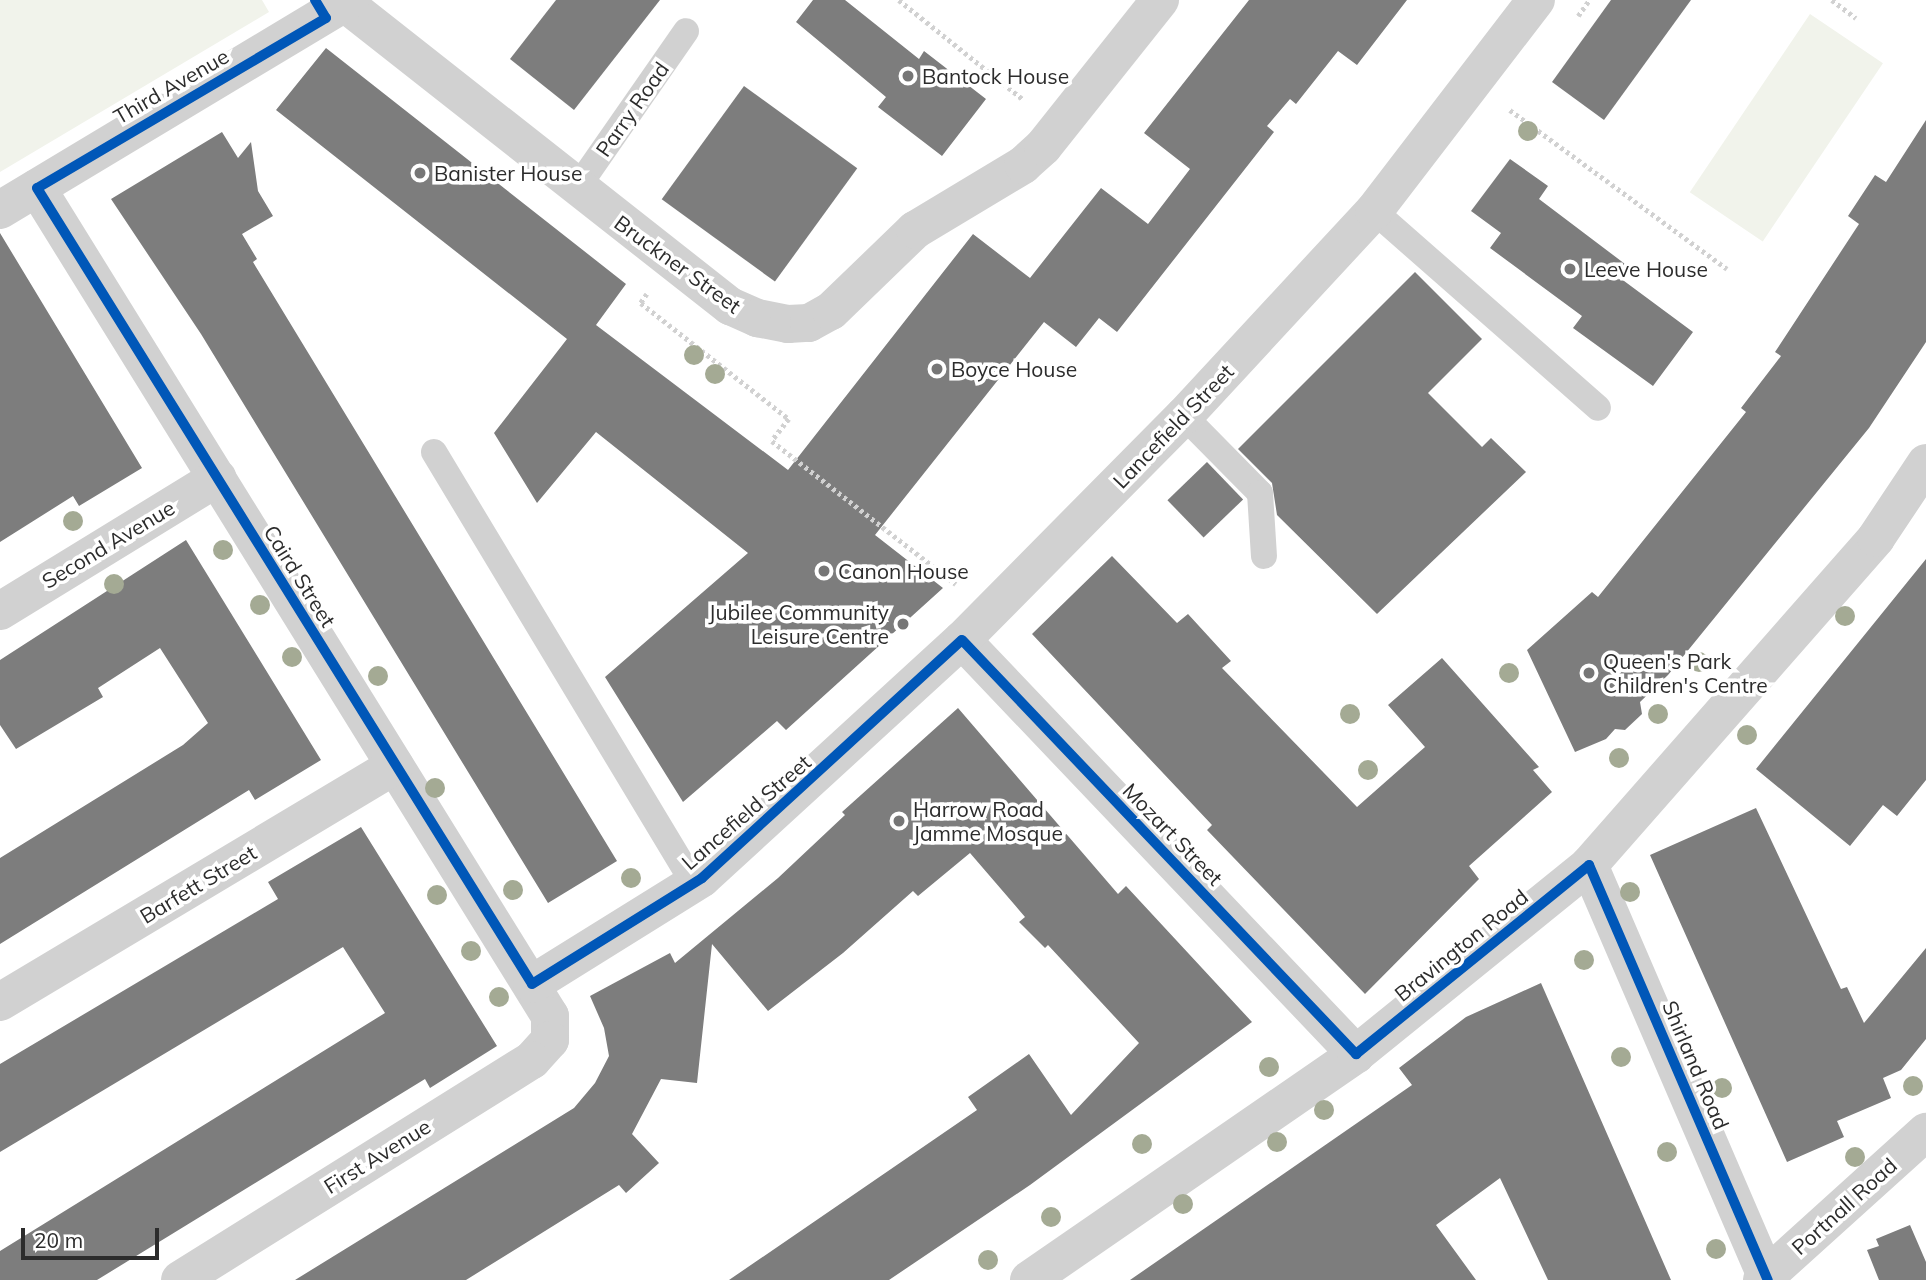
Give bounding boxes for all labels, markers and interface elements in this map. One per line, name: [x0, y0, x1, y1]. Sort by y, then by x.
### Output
street label: Third Avenue: [109, 43, 233, 129]
street label: Parry Road: [590, 57, 674, 161]
place label: Bantock House: [922, 63, 1069, 89]
marker: Bantock House: [900, 68, 916, 84]
place label: Banister House: [434, 160, 582, 186]
marker: Banister House: [412, 165, 428, 181]
street label: Bruckner Street: [610, 210, 746, 318]
place label: Leeve House: [1584, 256, 1708, 282]
marker: Leeve House: [1562, 261, 1578, 277]
place label: Boyce House: [951, 356, 1077, 382]
street label: Lancefield Street: [1107, 359, 1239, 493]
marker: Boyce House: [929, 361, 945, 377]
street label: Second Avenue: [37, 495, 179, 593]
street label: Caird Street: [259, 520, 341, 632]
place label: Canon House: [838, 558, 969, 584]
marker: Canon House: [816, 563, 832, 579]
place label: Jubilee Community Leisure Centre: [708, 599, 889, 649]
marker: Jubilee Community Leisure Centre: [895, 616, 911, 632]
place label: Queen's Park Children's Centre: [1603, 648, 1768, 698]
marker: Queen's Park Children's Centre: [1581, 665, 1597, 681]
street label: Lancefield Street: [676, 749, 816, 875]
street label: Mozart Street: [1118, 778, 1228, 890]
place label: Harrow Road Jamme Mosque: [913, 796, 1063, 846]
marker: Harrow Road Jamme Mosque: [891, 813, 907, 829]
street label: Barfett Street: [135, 839, 261, 929]
street label: Bravington Road: [1389, 884, 1533, 1006]
street label: Shirland Road: [1658, 997, 1734, 1133]
street label: First Avenue: [319, 1113, 435, 1199]
street label: Portnall Road: [1786, 1152, 1902, 1260]
scale bar: [24, 1214, 163, 1258]
text: 20 m: [34, 1227, 83, 1253]

